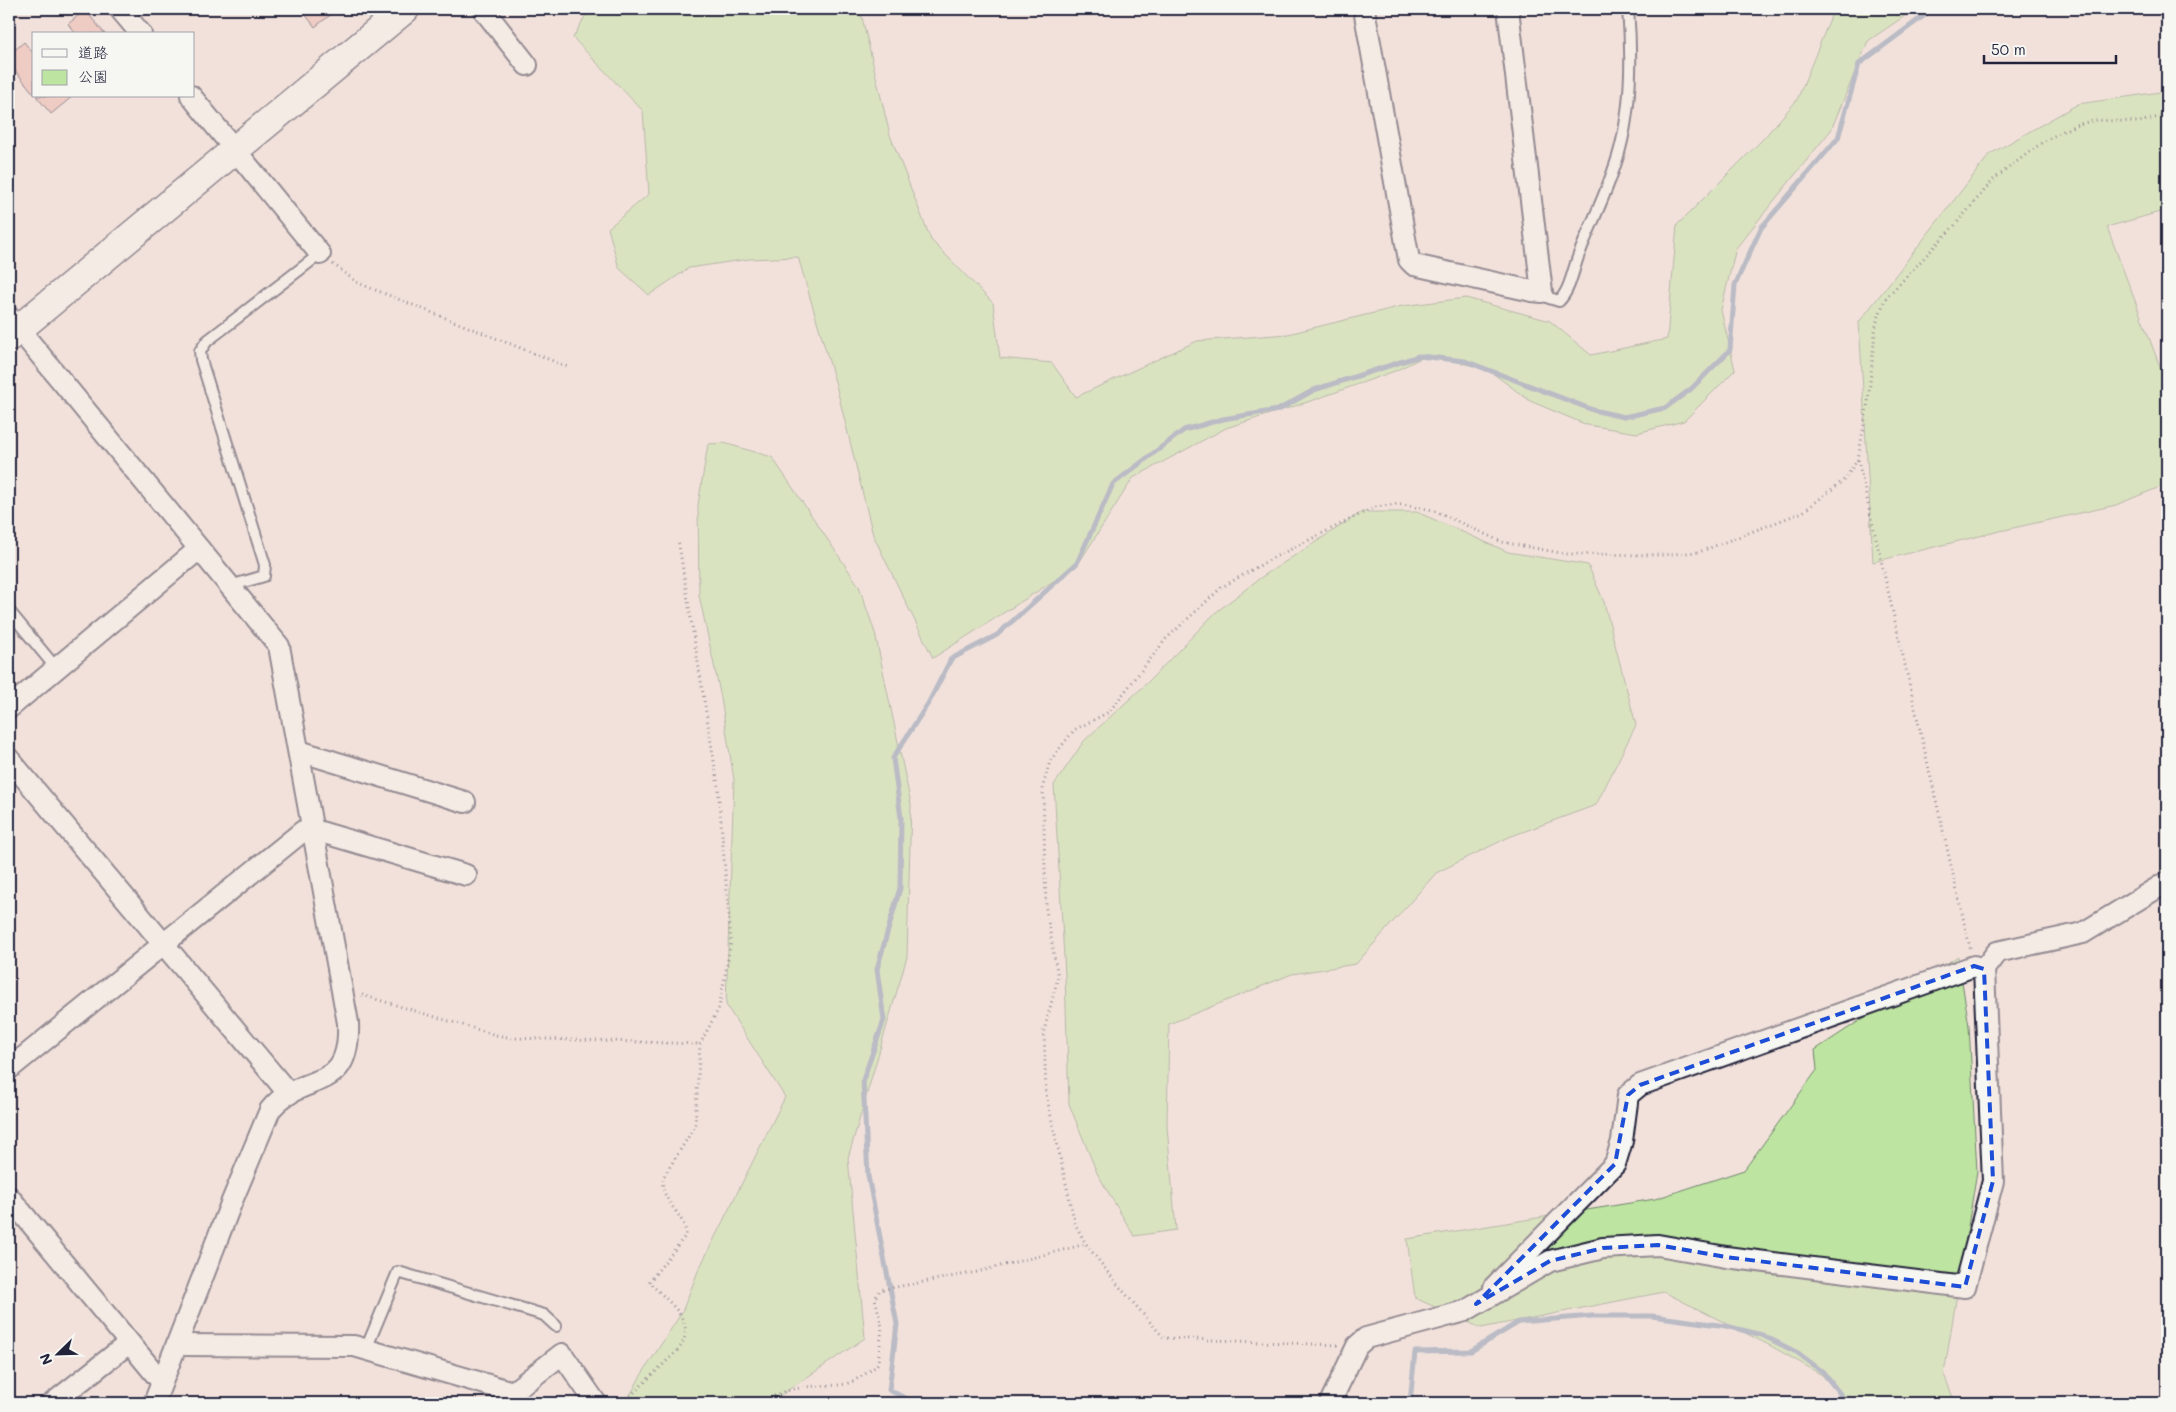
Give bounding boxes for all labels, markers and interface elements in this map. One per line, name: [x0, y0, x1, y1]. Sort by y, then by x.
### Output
legend: [32, 32, 195, 98]
scale bar: [1984, 32, 2116, 64]
text: 50 m: [1991, 39, 2026, 59]
text: 道路: [78, 42, 108, 62]
text: 公園: [78, 66, 108, 86]
north arrow: [32, 1330, 82, 1380]
text: N: [35, 1351, 56, 1368]

